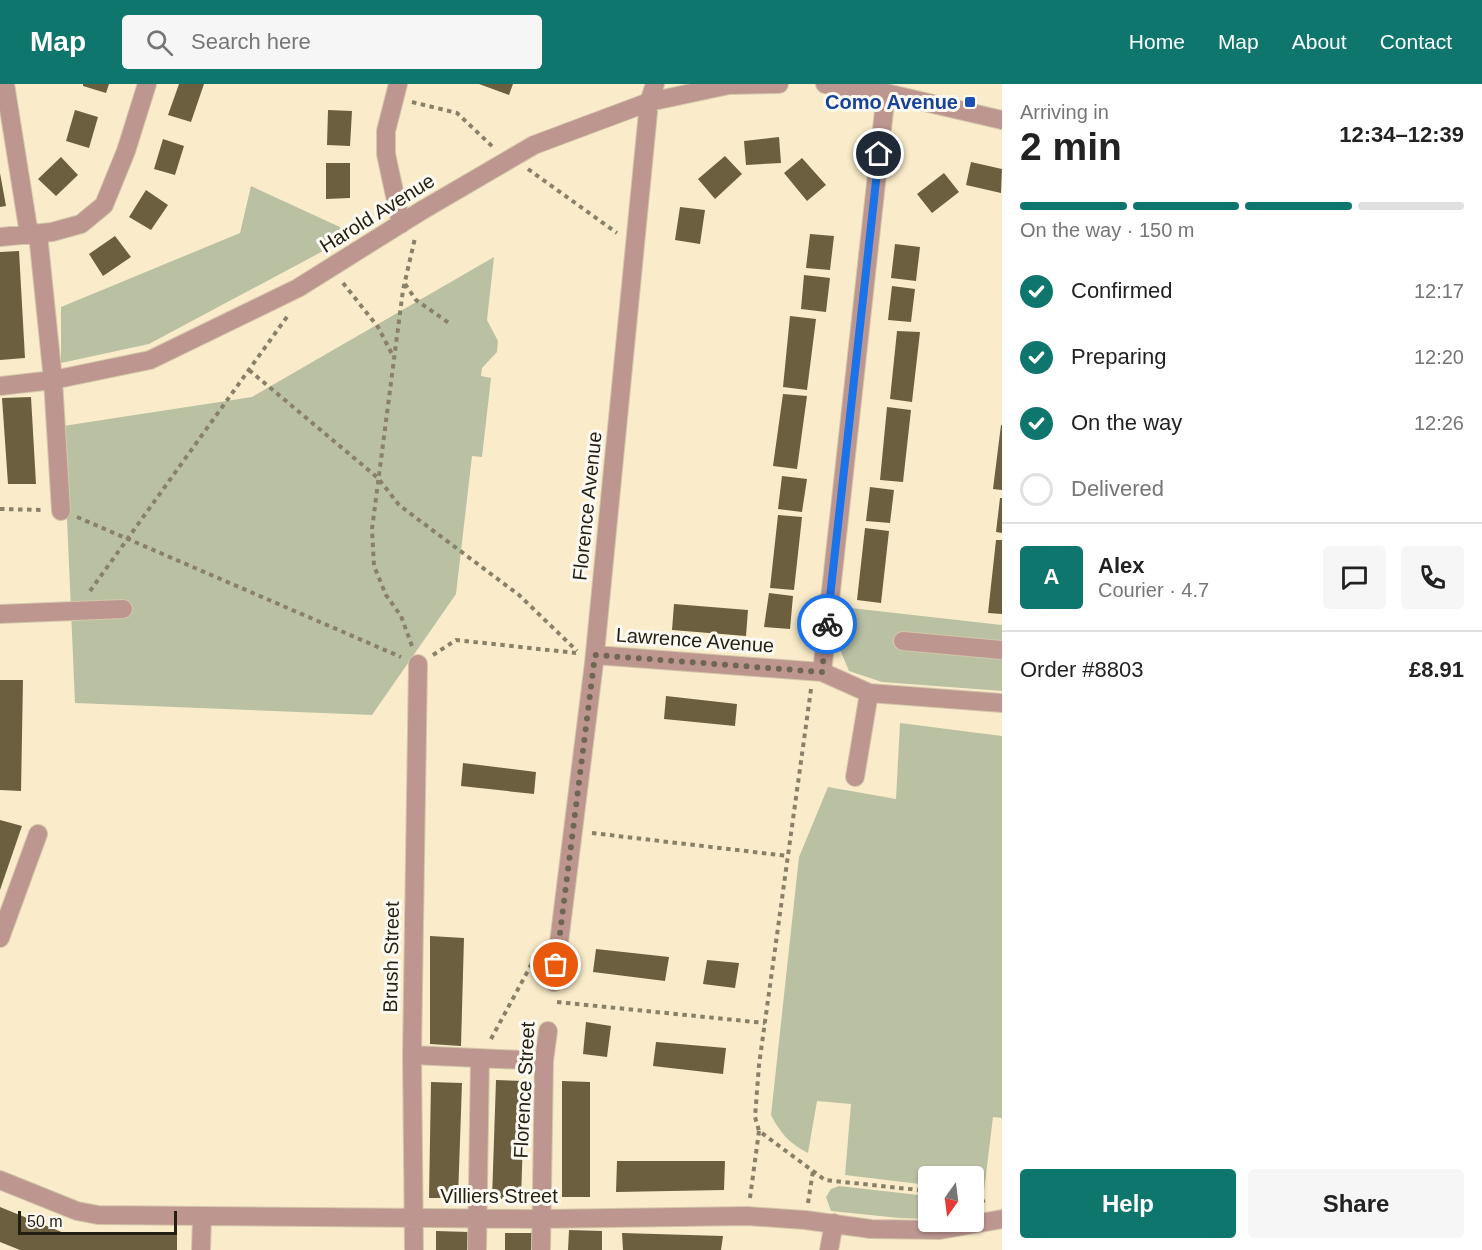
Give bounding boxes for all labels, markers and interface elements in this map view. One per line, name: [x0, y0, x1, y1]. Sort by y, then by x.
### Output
search box: [122, 15, 542, 69]
text: Map: [30, 26, 86, 57]
icon: search: [143, 26, 176, 59]
text: Search here: [191, 29, 311, 54]
text: Home: [1129, 30, 1185, 53]
text: Map: [1218, 30, 1259, 53]
text: About: [1292, 30, 1347, 53]
text: Contact: [1380, 30, 1452, 53]
place label: Como Avenue: [825, 91, 958, 113]
marker: Como Avenue: [963, 95, 977, 109]
text: Arriving in: [1020, 101, 1109, 123]
text: 12:34–12:39: [1339, 122, 1464, 147]
text: 2 min: [1020, 125, 1122, 168]
pin: [853, 128, 904, 179]
icon: home: [862, 137, 895, 170]
street label: Harold Avenue: [316, 169, 438, 257]
text: On the way · 150 m: [1020, 219, 1195, 241]
icon: check: [1020, 275, 1053, 308]
text: Confirmed: [1071, 278, 1172, 303]
text: 12:17: [1414, 280, 1464, 302]
icon: check: [1020, 341, 1053, 374]
text: Preparing: [1071, 344, 1166, 369]
text: 12:20: [1414, 346, 1464, 368]
icon: check: [1020, 407, 1053, 440]
text: On the way: [1071, 410, 1182, 435]
text: 12:26: [1414, 412, 1464, 434]
street label: Florence Avenue: [568, 430, 606, 582]
text: Delivered: [1071, 476, 1164, 501]
button: chat: [1323, 546, 1386, 609]
button: phone: [1401, 546, 1464, 609]
text: Alex: [1098, 553, 1144, 578]
text: A: [1044, 564, 1059, 589]
text: Courier · 4.7: [1098, 579, 1209, 601]
courier: [797, 594, 857, 654]
icon: bike: [811, 608, 844, 641]
street label: Lawrence Avenue: [615, 623, 775, 657]
text: Order #8803: [1020, 657, 1144, 682]
text: £8.91: [1409, 657, 1464, 682]
street label: Brush Street: [379, 901, 403, 1013]
pin: [530, 939, 581, 990]
icon: bag: [539, 948, 572, 981]
street label: Florence Street: [509, 1021, 539, 1159]
north arrow: [918, 1166, 984, 1232]
map controls: [918, 1166, 984, 1232]
button: Help: [1020, 1169, 1236, 1238]
button: Share: [1248, 1169, 1464, 1238]
street label: Villiers Street: [440, 1185, 558, 1207]
scale bar: [18, 1208, 177, 1236]
text: 50 m: [27, 1213, 63, 1230]

